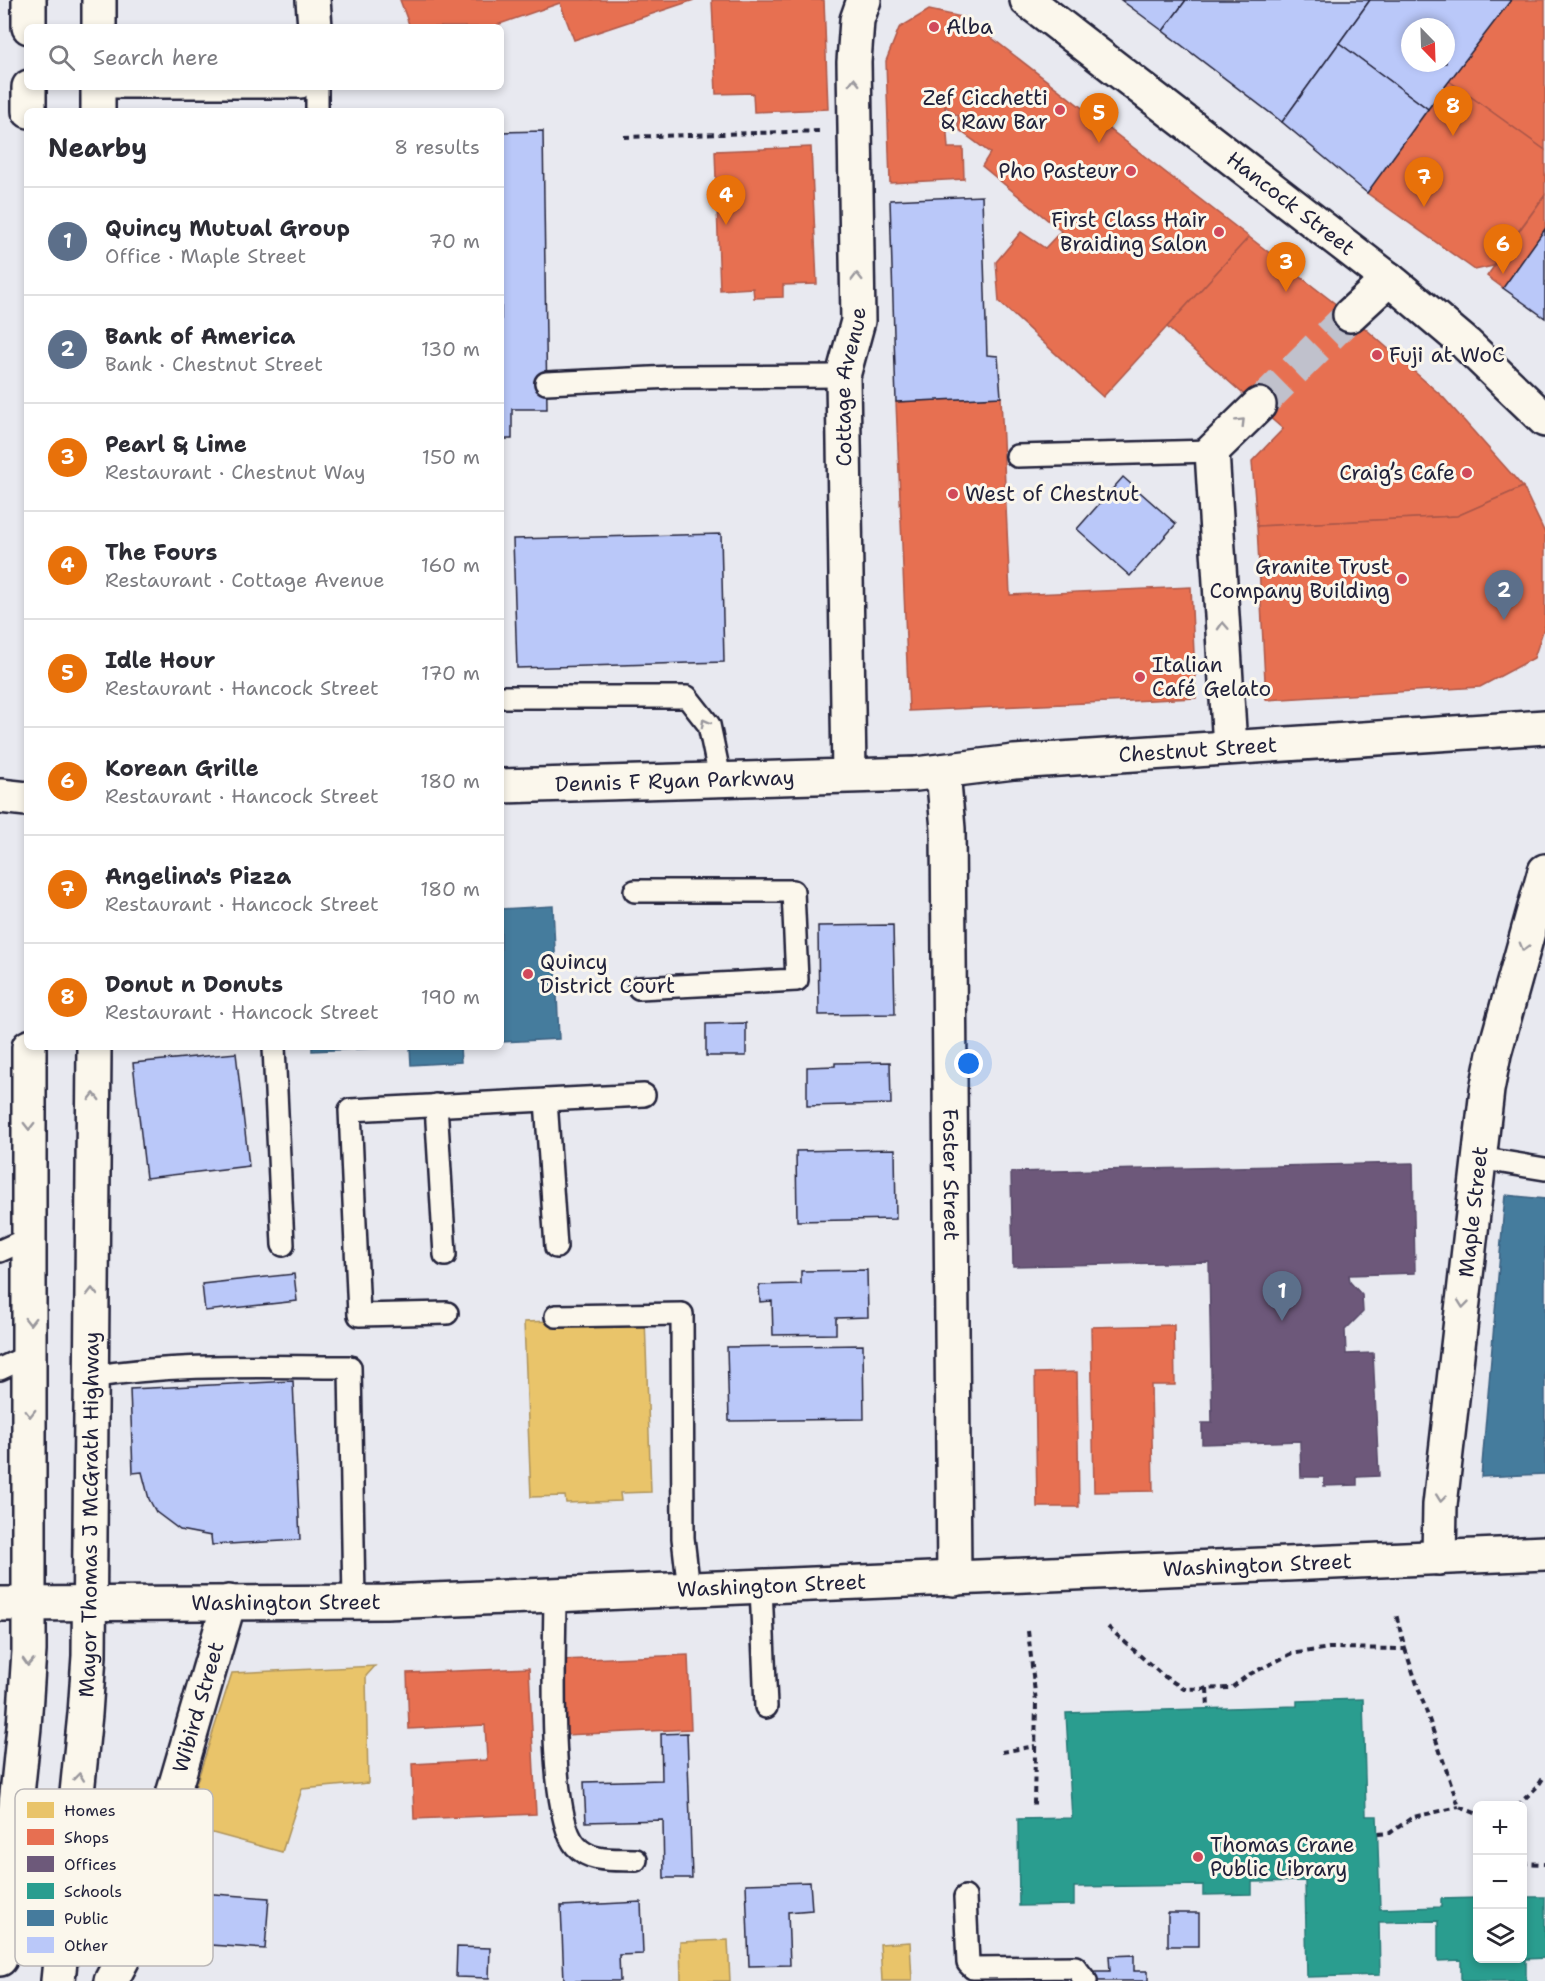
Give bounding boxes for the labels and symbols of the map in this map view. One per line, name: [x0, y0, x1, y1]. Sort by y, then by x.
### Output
place label: Alba: [946, 13, 993, 41]
north arrow: [1401, 18, 1455, 72]
marker: Alba: [927, 20, 941, 34]
one-way arrow: [848, 78, 860, 87]
place label: Zef Cicchetti & Raw Bar: [923, 84, 1048, 136]
pin: 8: [1434, 86, 1472, 136]
pin: 5: [1080, 94, 1118, 143]
marker: Zef Cicchetti & Raw Bar: [1053, 103, 1067, 117]
street label: Hancock Street: [1221, 145, 1361, 262]
place label: Pho Pasteur: [998, 157, 1119, 185]
pin: 7: [1404, 158, 1444, 207]
marker: Pho Pasteur: [1124, 164, 1138, 178]
pin: 4: [706, 176, 746, 225]
place label: First Class Hair Braiding Salon: [1051, 206, 1207, 258]
pin: 6: [1484, 224, 1522, 274]
marker: First Class Hair Braiding Salon: [1212, 225, 1226, 239]
pin: 3: [1266, 242, 1306, 292]
one-way arrow: [851, 273, 864, 282]
street label: Cottage Avenue: [829, 307, 872, 467]
place label: Fuji at WoC: [1389, 341, 1505, 369]
marker: Fuji at WoC: [1370, 348, 1384, 362]
one-way arrow: [1234, 419, 1245, 430]
place label: Craig’s Cafe: [1339, 459, 1455, 487]
marker: Craig’s Cafe: [1460, 466, 1474, 480]
place label: West of Chestnut: [965, 480, 1139, 508]
marker: West of Chestnut: [946, 487, 960, 501]
place label: Granite Trust Company Building: [1210, 553, 1390, 605]
pin: 2: [1484, 570, 1524, 620]
marker: Granite Trust Company Building: [1395, 572, 1409, 586]
one-way arrow: [1216, 622, 1229, 631]
place label: Italian Café Gelato: [1152, 651, 1271, 703]
marker: Italian Café Gelato: [1133, 670, 1147, 684]
one-way arrow: [701, 719, 712, 729]
street label: Chestnut Street: [1118, 731, 1278, 769]
street label: Dennis F Ryan Parkway: [555, 764, 795, 798]
one-way arrow: [1518, 942, 1531, 952]
place label: Quincy District Court: [540, 948, 675, 1000]
marker: Quincy District Court: [521, 967, 535, 981]
your location: [954, 1049, 983, 1078]
one-way arrow: [88, 1092, 100, 1101]
street label: Foster Street: [936, 1108, 965, 1241]
one-way arrow: [23, 1122, 35, 1131]
street label: Maple Street: [1452, 1145, 1495, 1279]
pin: 1: [1262, 1272, 1302, 1321]
one-way arrow: [86, 1287, 98, 1296]
one-way arrow: [1457, 1300, 1470, 1309]
one-way arrow: [24, 1317, 36, 1326]
street label: Mayor Thomas J McGrath Highway: [72, 1331, 106, 1698]
one-way arrow: [24, 1409, 36, 1418]
one-way arrow: [1435, 1493, 1448, 1503]
street label: Washington Street: [1162, 1547, 1352, 1583]
street label: Washington Street: [676, 1568, 867, 1604]
street label: Washington Street: [191, 1588, 381, 1617]
street label: Wibird Street: [166, 1639, 231, 1776]
one-way arrow: [22, 1657, 35, 1666]
one-way arrow: [72, 1772, 85, 1781]
legend: [15, 1789, 213, 1966]
text: Homes: [64, 1800, 116, 1821]
text: Shops: [64, 1827, 109, 1848]
place label: Thomas Crane Public Library: [1210, 1831, 1355, 1883]
marker: Thomas Crane Public Library: [1191, 1850, 1205, 1864]
text: Offices: [64, 1854, 117, 1875]
text: Schools: [64, 1881, 122, 1902]
text: Public: [64, 1908, 109, 1929]
text: Other: [64, 1935, 108, 1956]

